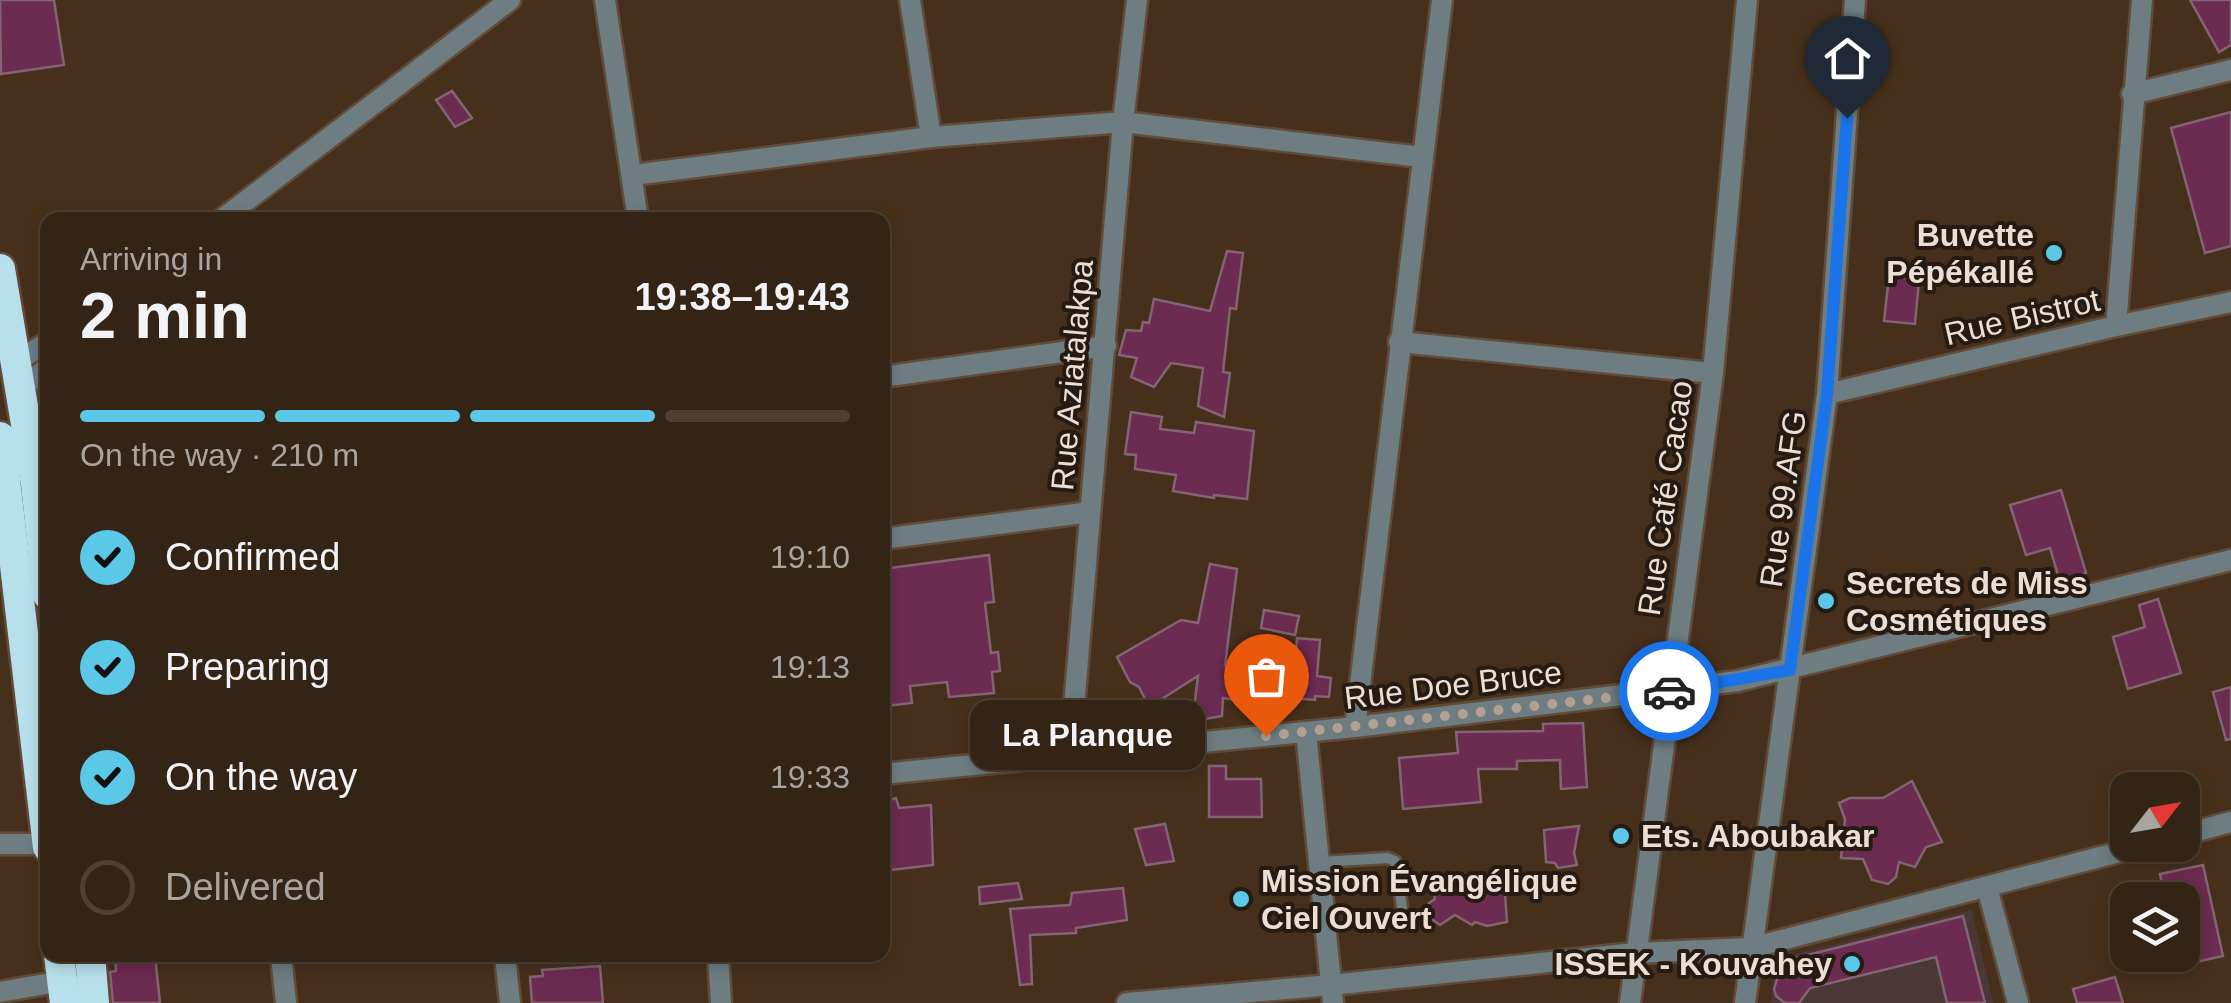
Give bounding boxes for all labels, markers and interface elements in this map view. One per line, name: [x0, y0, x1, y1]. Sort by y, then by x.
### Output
pin: [1805, 16, 1890, 119]
icon: home: [1820, 31, 1875, 86]
place label: Buvette Pépékallé: [1886, 217, 2034, 290]
text: Arriving in: [80, 241, 222, 277]
marker: Buvette Pépékallé: [2043, 242, 2065, 264]
street label: Rue Aziatalakpa: [1044, 258, 1100, 492]
text: 19:38–19:43: [634, 276, 850, 318]
text: 2 min: [80, 279, 250, 352]
street label: Rue Bistrot: [1941, 282, 2103, 352]
street label: Rue Café Cacao: [1631, 378, 1699, 618]
street label: Rue 99.AFG: [1753, 408, 1813, 590]
text: On the way · 210 m: [80, 437, 359, 473]
icon: check: [80, 530, 135, 585]
text: Confirmed: [165, 536, 340, 578]
text: 19:10: [770, 539, 850, 575]
place label: Secrets de Miss Cosmétiques: [1846, 565, 2088, 638]
marker: Secrets de Miss Cosmétiques: [1815, 590, 1837, 612]
pin: [1224, 634, 1309, 737]
icon: check: [80, 640, 135, 695]
courier: [1619, 641, 1719, 741]
text: Preparing: [165, 646, 330, 688]
text: 19:13: [770, 649, 850, 685]
icon: bag: [1239, 649, 1294, 704]
street label: Rue Doe Bruce: [1342, 654, 1564, 716]
icon: car: [1642, 664, 1697, 719]
callout: La Planque: [971, 701, 1206, 771]
text: La Planque: [1002, 717, 1173, 753]
icon: check: [80, 750, 135, 805]
text: On the way: [165, 756, 357, 798]
text: 19:33: [770, 759, 850, 795]
north arrow: [2110, 772, 2200, 862]
map controls: [2110, 772, 2200, 972]
place label: Ets. Aboubakar: [1641, 818, 1875, 854]
marker: Ets. Aboubakar: [1610, 825, 1632, 847]
place label: Mission Évangélique Ciel Ouvert: [1261, 863, 1578, 936]
text: Delivered: [165, 866, 326, 908]
button: layers: [2110, 882, 2200, 972]
marker: Mission Évangélique Ciel Ouvert: [1230, 888, 1252, 910]
place label: ISSEK - Kouvahey: [1555, 946, 1832, 982]
marker: ISSEK - Kouvahey: [1841, 953, 1863, 975]

